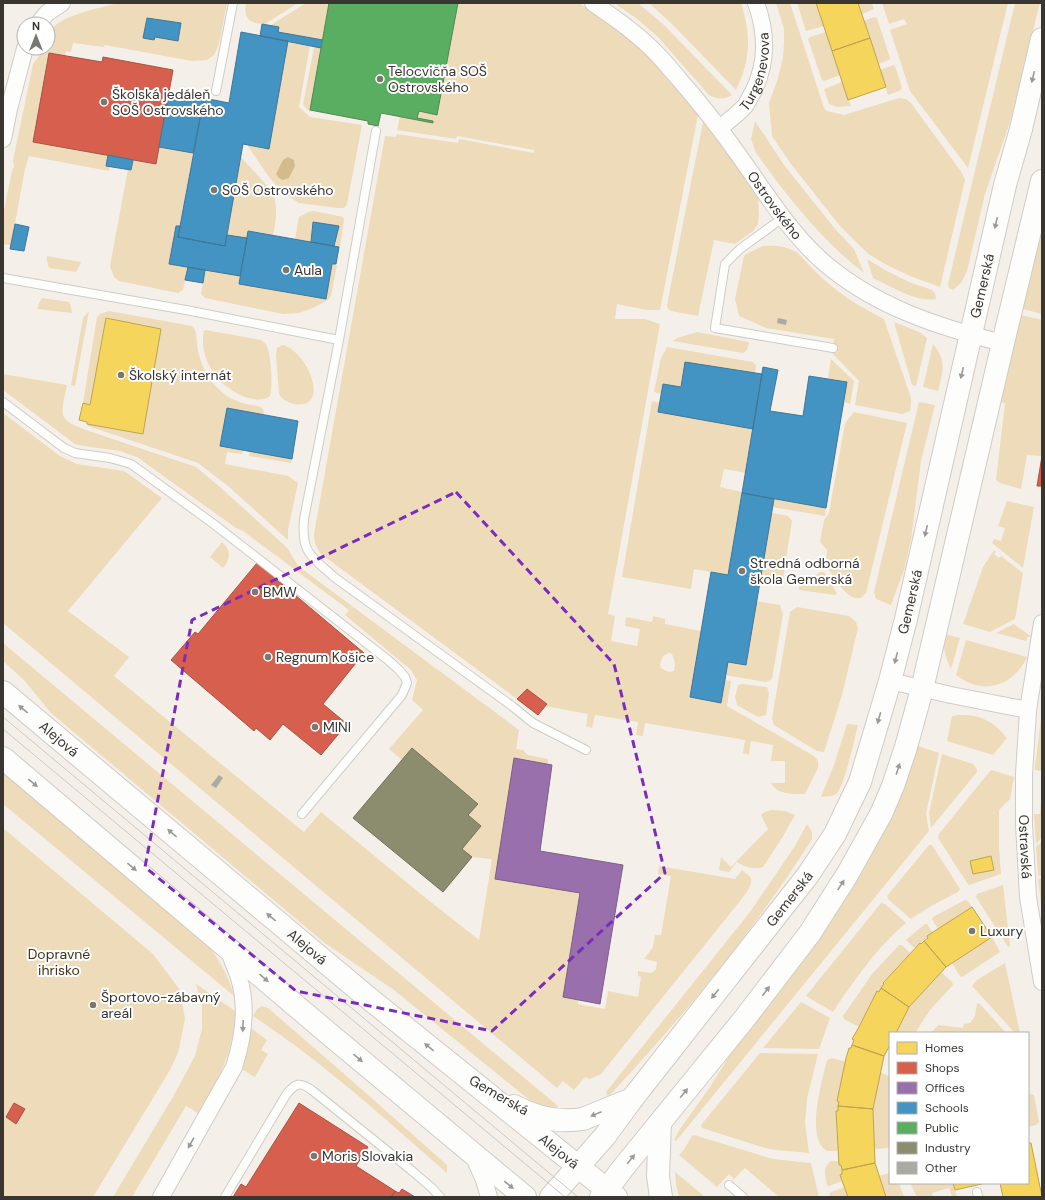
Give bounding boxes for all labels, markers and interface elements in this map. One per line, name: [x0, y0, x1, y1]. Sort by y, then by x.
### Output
north arrow: [16, 16, 56, 56]
text: N: [32, 19, 40, 33]
street label: Turgenevova: [736, 32, 773, 115]
place label: Telocvičňa SOŠ Ostrovského: [388, 62, 487, 96]
one-way arrow: [1029, 70, 1035, 83]
marker: Telocvičňa SOŠ Ostrovského: [375, 74, 385, 84]
place label: Školská jedáleň SOŠ Ostrovského: [112, 85, 224, 119]
marker: Školská jedáleň SOŠ Ostrovského: [99, 97, 109, 107]
street label: Ostrovského: [744, 167, 806, 244]
place label: SOŠ Ostrovského: [222, 181, 334, 199]
marker: SOŠ Ostrovského: [209, 185, 219, 195]
one-way arrow: [993, 217, 999, 229]
street label: Gemerská: [966, 252, 998, 320]
place label: Aula: [294, 261, 322, 279]
marker: Aula: [281, 265, 291, 275]
place label: Školský internát: [129, 366, 231, 384]
one-way arrow: [959, 367, 965, 379]
marker: Školský internát: [116, 370, 126, 380]
one-way arrow: [922, 525, 928, 537]
place label: Stredná odborná škola Gemerská: [750, 554, 860, 588]
marker: Stredná odborná škola Gemerská: [737, 566, 747, 576]
street label: Gemerská: [893, 568, 926, 636]
place label: BMW: [263, 583, 297, 601]
marker: BMW: [250, 587, 260, 597]
place label: Regnum Košice: [276, 648, 374, 666]
marker: Regnum Košice: [263, 652, 273, 662]
one-way arrow: [892, 652, 898, 664]
one-way arrow: [18, 705, 29, 714]
one-way arrow: [876, 713, 882, 725]
street label: Alejová: [35, 717, 83, 761]
place label: MINI: [323, 718, 351, 736]
marker: MINI: [310, 722, 320, 732]
one-way arrow: [896, 763, 902, 775]
one-way arrow: [28, 779, 38, 788]
street label: Ostravská: [1015, 815, 1036, 879]
one-way arrow: [166, 829, 177, 838]
one-way arrow: [127, 863, 138, 872]
street label: Gemerská: [762, 867, 817, 930]
one-way arrow: [837, 880, 845, 890]
one-way arrow: [266, 912, 277, 921]
place label: Luxury: [980, 922, 1024, 940]
street label: Alejová: [284, 925, 331, 969]
marker: Luxury: [967, 926, 977, 936]
park label: Dopravné ihrisko: [28, 945, 90, 979]
one-way arrow: [258, 974, 269, 983]
one-way arrow: [761, 986, 769, 996]
place label: Športovo-zábavný areál: [101, 988, 221, 1022]
one-way arrow: [711, 988, 719, 999]
marker: Športovo-zábavný areál: [88, 1000, 98, 1010]
one-way arrow: [240, 1020, 246, 1033]
legend: [889, 1032, 1029, 1184]
text: Homes: [925, 1040, 964, 1056]
one-way arrow: [424, 1043, 435, 1051]
one-way arrow: [353, 1054, 363, 1063]
text: Shops: [925, 1060, 960, 1076]
street label: Gemerská: [466, 1071, 532, 1119]
text: Offices: [925, 1080, 965, 1096]
one-way arrow: [680, 1087, 689, 1098]
text: Schools: [925, 1100, 969, 1116]
one-way arrow: [589, 1111, 601, 1117]
text: Public: [925, 1120, 959, 1136]
street label: Alejová: [535, 1130, 583, 1173]
one-way arrow: [188, 1137, 195, 1149]
text: Industry: [925, 1140, 971, 1156]
place label: Moris Slovakia: [322, 1147, 413, 1165]
marker: Moris Slovakia: [309, 1151, 319, 1161]
one-way arrow: [626, 1153, 635, 1164]
text: Other: [925, 1160, 958, 1176]
one-way arrow: [504, 1180, 515, 1189]

